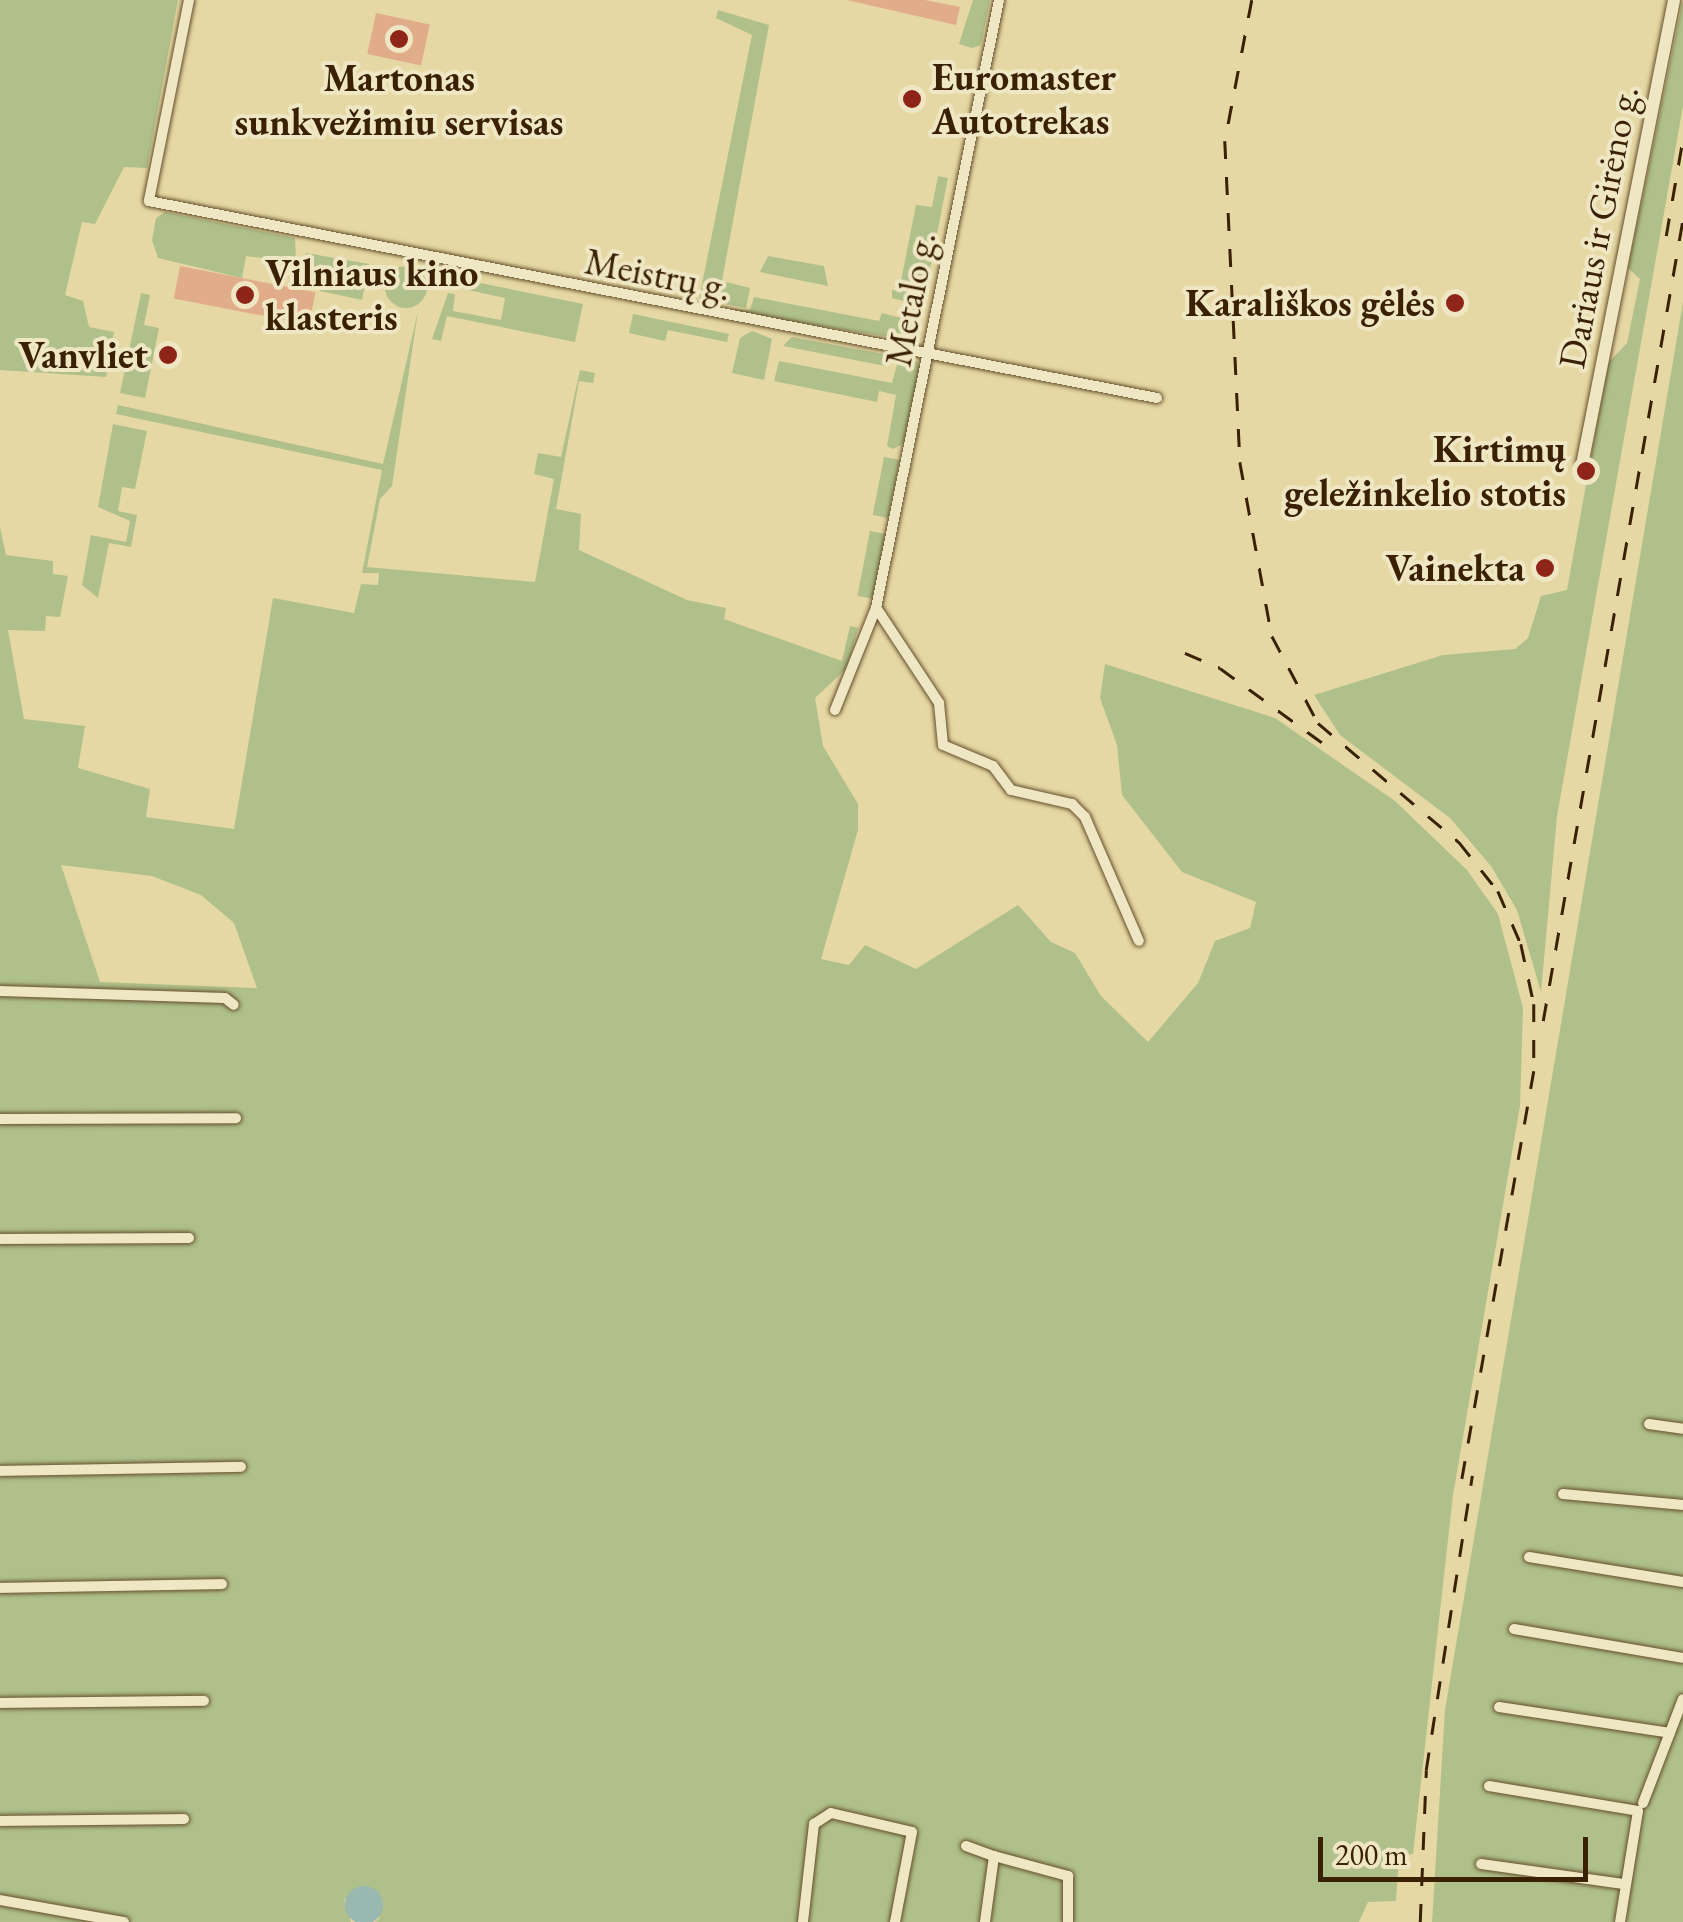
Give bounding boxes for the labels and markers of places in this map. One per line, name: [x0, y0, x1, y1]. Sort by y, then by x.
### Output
marker: Martonas sunkvežimiu servisas: [388, 28, 410, 50]
place label: Euromaster Autotrekas: [932, 54, 1116, 143]
place label: Martonas sunkvežimiu servisas: [235, 55, 563, 144]
marker: Euromaster Autotrekas: [901, 88, 923, 110]
place label: Vilniaus kino klasteris: [265, 250, 478, 340]
place label: Karališkos gėlės: [1185, 280, 1435, 326]
marker: Vilniaus kino klasteris: [234, 284, 256, 306]
marker: Karališkos gėlės: [1444, 292, 1466, 314]
place label: Vanvliet: [18, 332, 148, 378]
marker: Vanvliet: [157, 344, 179, 366]
place label: Kirtimų geležinkelio stotis: [1284, 426, 1566, 516]
marker: Kirtimų geležinkelio stotis: [1575, 460, 1597, 482]
place label: Vainekta: [1385, 545, 1525, 591]
marker: Vainekta: [1534, 557, 1556, 579]

